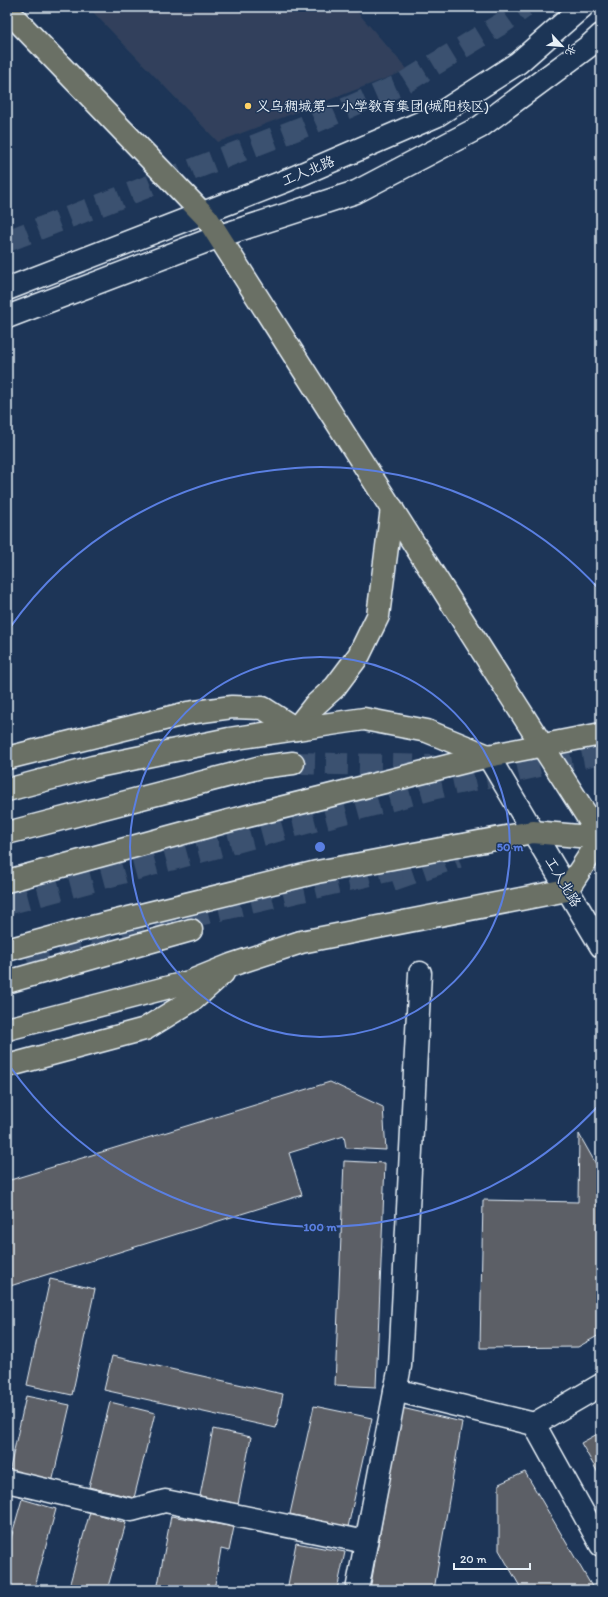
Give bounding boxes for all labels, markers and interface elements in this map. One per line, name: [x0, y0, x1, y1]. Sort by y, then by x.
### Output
north arrow: [542, 26, 582, 66]
text: 北: [562, 42, 579, 58]
place label: 义乌稠城第一小学教育集团(城阳校区): [256, 98, 489, 115]
marker: 义乌稠城第一小学教育集团(城阳校区): [243, 101, 253, 111]
street label: 工人北路: [279, 152, 337, 190]
centre of rings: [313, 840, 327, 854]
text: 50 m: [497, 840, 524, 854]
street label: 工人北路: [541, 854, 585, 910]
text: 100 m: [303, 1220, 337, 1234]
scale bar: [454, 1545, 530, 1571]
text: 20 m: [460, 1552, 487, 1566]

